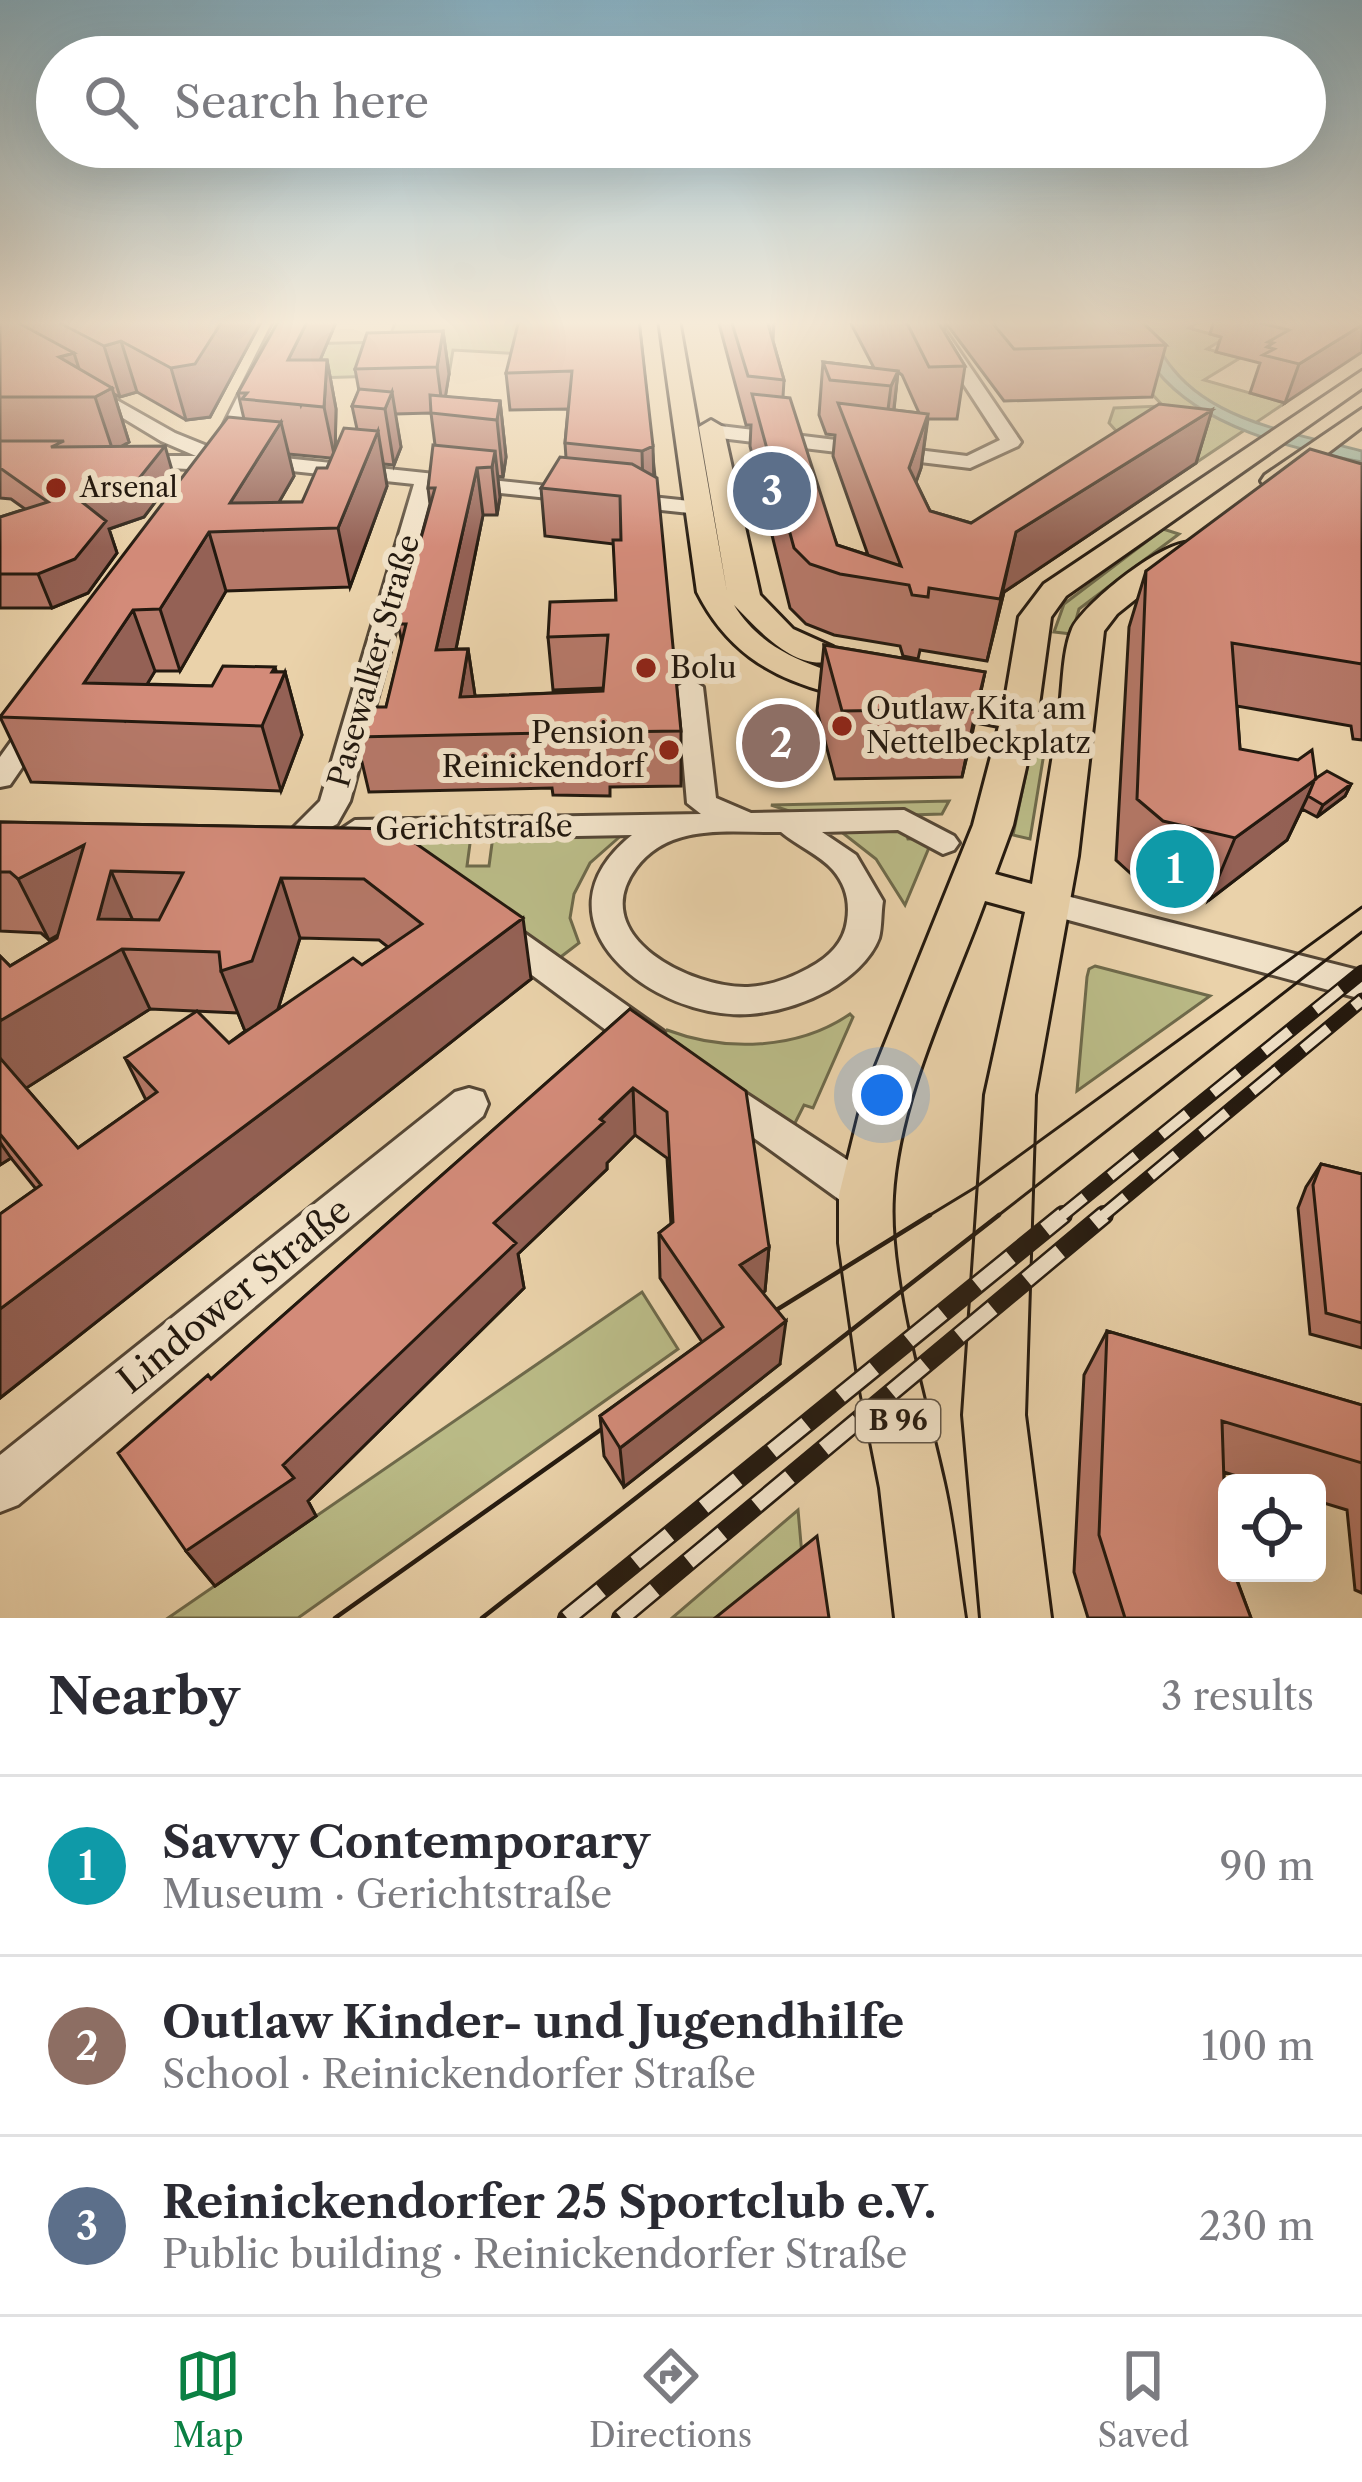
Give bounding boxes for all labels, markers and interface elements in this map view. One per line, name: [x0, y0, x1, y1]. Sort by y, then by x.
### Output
search box: [36, 36, 1326, 168]
icon: search: [78, 69, 144, 135]
text: Search here: [174, 74, 429, 130]
pin: 3: [733, 446, 811, 536]
place label: Arsenal: [79, 471, 177, 504]
marker: Arsenal: [43, 475, 69, 501]
street label: Pasewalker Straße: [320, 530, 427, 791]
place label: Bolu: [670, 649, 737, 686]
marker: Bolu: [633, 655, 659, 681]
place label: Outlaw Kita am Nettelbeckplatz: [866, 690, 1091, 761]
pin: 2: [742, 698, 820, 788]
marker: Outlaw Kita am Nettelbeckplatz: [829, 713, 855, 739]
place label: Pension Reinickendorf: [442, 714, 648, 785]
marker: Pension Reinickendorf: [656, 737, 682, 763]
street label: Gerichtstraße: [375, 807, 573, 848]
pin: 1: [1136, 824, 1214, 914]
your location: [852, 1065, 912, 1125]
street label: Lindower Straße: [109, 1188, 359, 1402]
road number: B 96: [856, 1400, 940, 1442]
map controls: [1218, 1474, 1326, 1582]
button: locate: [1218, 1474, 1326, 1582]
text: Nearby: [48, 1665, 240, 1727]
text: 3 results: [1161, 1672, 1314, 1720]
text: Savvy Contemporary: [162, 1814, 650, 1870]
text: 1: [78, 1842, 96, 1890]
text: 90 m: [1220, 1842, 1314, 1890]
text: Museum · Gerichtstraße: [162, 1870, 612, 1918]
text: Outlaw Kinder- und Jugendhilfe: [162, 1994, 904, 2050]
text: 2: [75, 2022, 99, 2070]
text: 100 m: [1201, 2022, 1314, 2070]
text: School · Reinickendorfer Straße: [162, 2050, 756, 2098]
text: Reinickendorfer 25 Sportclub e.V.: [162, 2174, 936, 2230]
text: 3: [76, 2202, 98, 2250]
text: 230 m: [1199, 2202, 1314, 2250]
text: Public building · Reinickendorfer Straße: [162, 2230, 907, 2278]
tab: Map: [173, 2343, 244, 2456]
tab: Directions: [589, 2343, 752, 2456]
tab: Saved: [1098, 2343, 1189, 2456]

